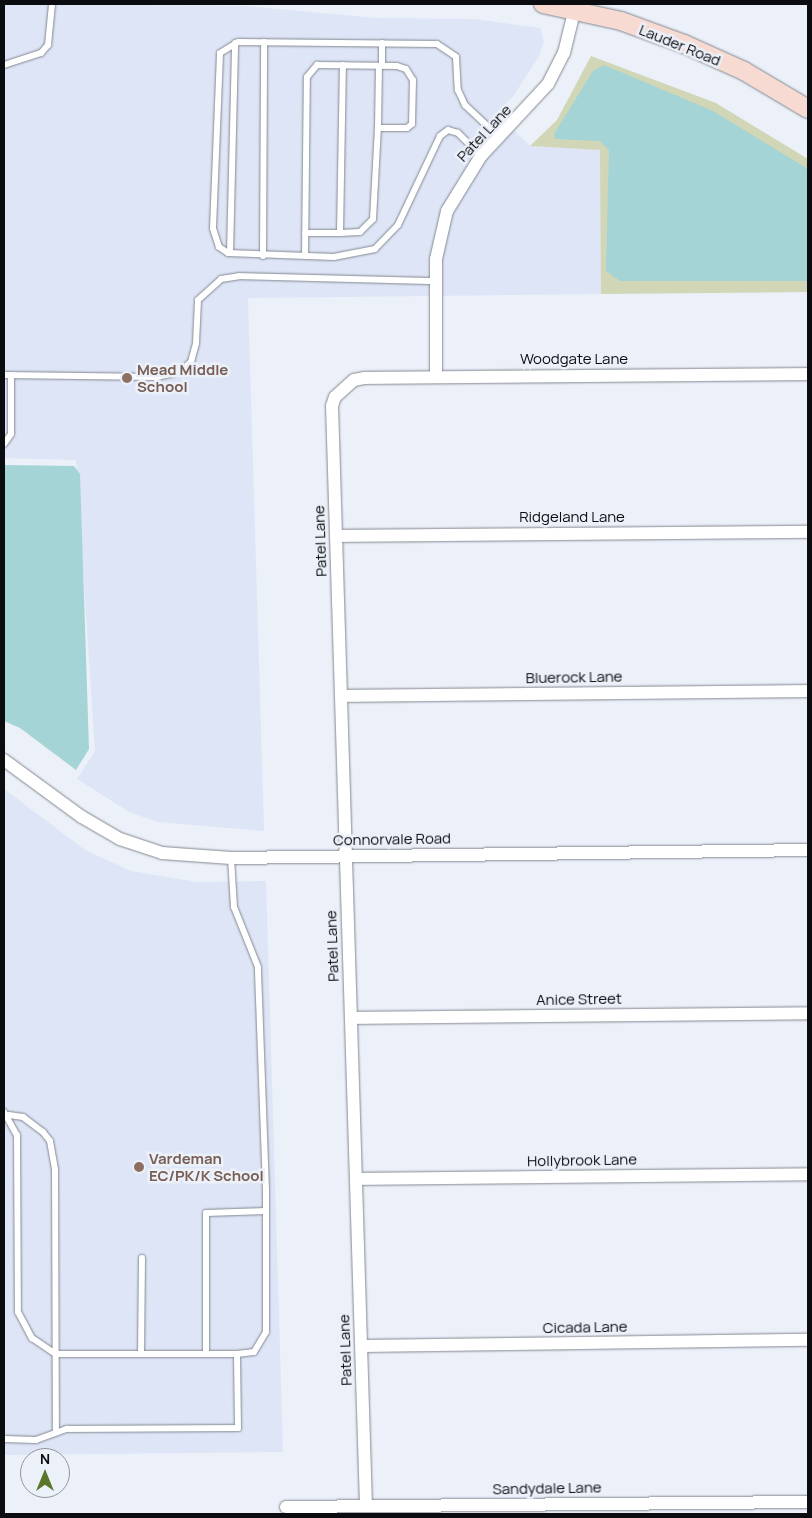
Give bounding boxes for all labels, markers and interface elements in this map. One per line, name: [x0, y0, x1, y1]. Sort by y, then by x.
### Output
street label: Lauder Road: [637, 20, 723, 70]
street label: Patel Lane: [453, 101, 515, 165]
street label: Woodgate Lane: [520, 350, 628, 368]
place label: Mead Middle School: [137, 360, 228, 395]
marker: Mead Middle School: [121, 372, 133, 384]
street label: Patel Lane: [310, 505, 330, 577]
street label: Ridgeland Lane: [519, 508, 625, 526]
street label: Bluerock Lane: [525, 667, 623, 687]
street label: Connorvale Road: [333, 829, 451, 849]
street label: Patel Lane: [322, 910, 342, 982]
street label: Anice Street: [536, 989, 622, 1009]
place label: Vardeman EC/PK/K School: [149, 1149, 264, 1184]
street label: Hollybrook Lane: [527, 1150, 637, 1170]
marker: Vardeman EC/PK/K School: [133, 1161, 145, 1173]
street label: Patel Lane: [335, 1314, 355, 1386]
street label: Cicada Lane: [543, 1317, 627, 1337]
north arrow: [20, 1448, 70, 1498]
text: N: [40, 1449, 50, 1468]
street label: Sandydale Lane: [492, 1478, 602, 1498]

